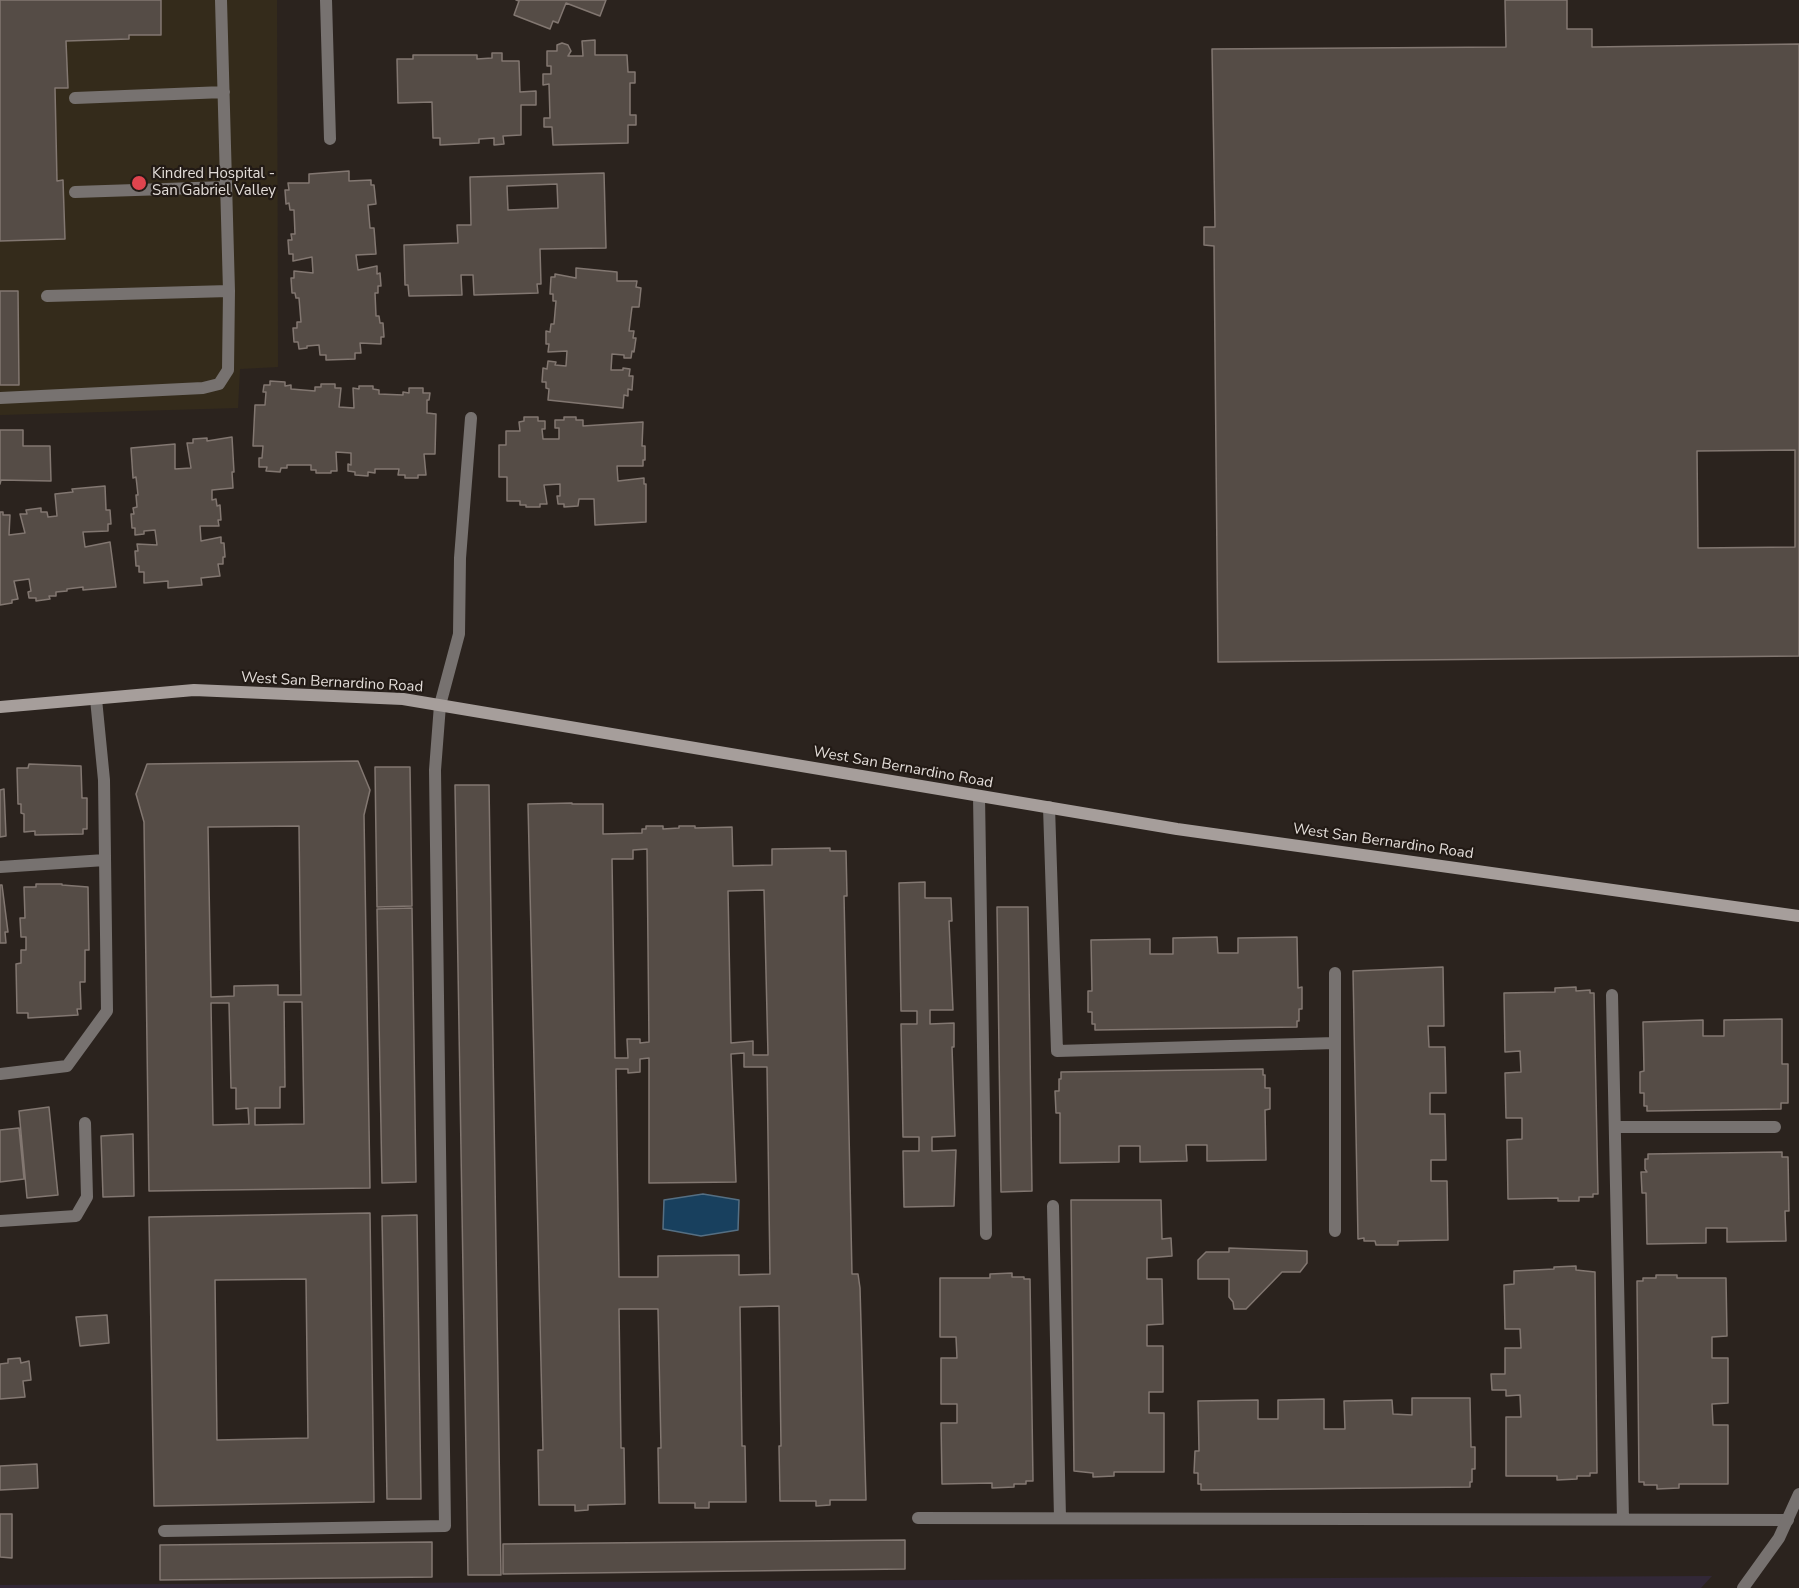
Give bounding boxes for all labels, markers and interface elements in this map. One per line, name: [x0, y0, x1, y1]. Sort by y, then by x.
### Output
place label: Kindred Hospital - San Gabriel Valley: [152, 165, 276, 200]
marker: Kindred Hospital - San Gabriel Valley: [130, 174, 148, 192]
street label: West San Bernardino Road: [240, 669, 424, 697]
street label: West San Bernardino Road: [812, 743, 994, 793]
street label: West San Bernardino Road: [1291, 820, 1475, 864]

